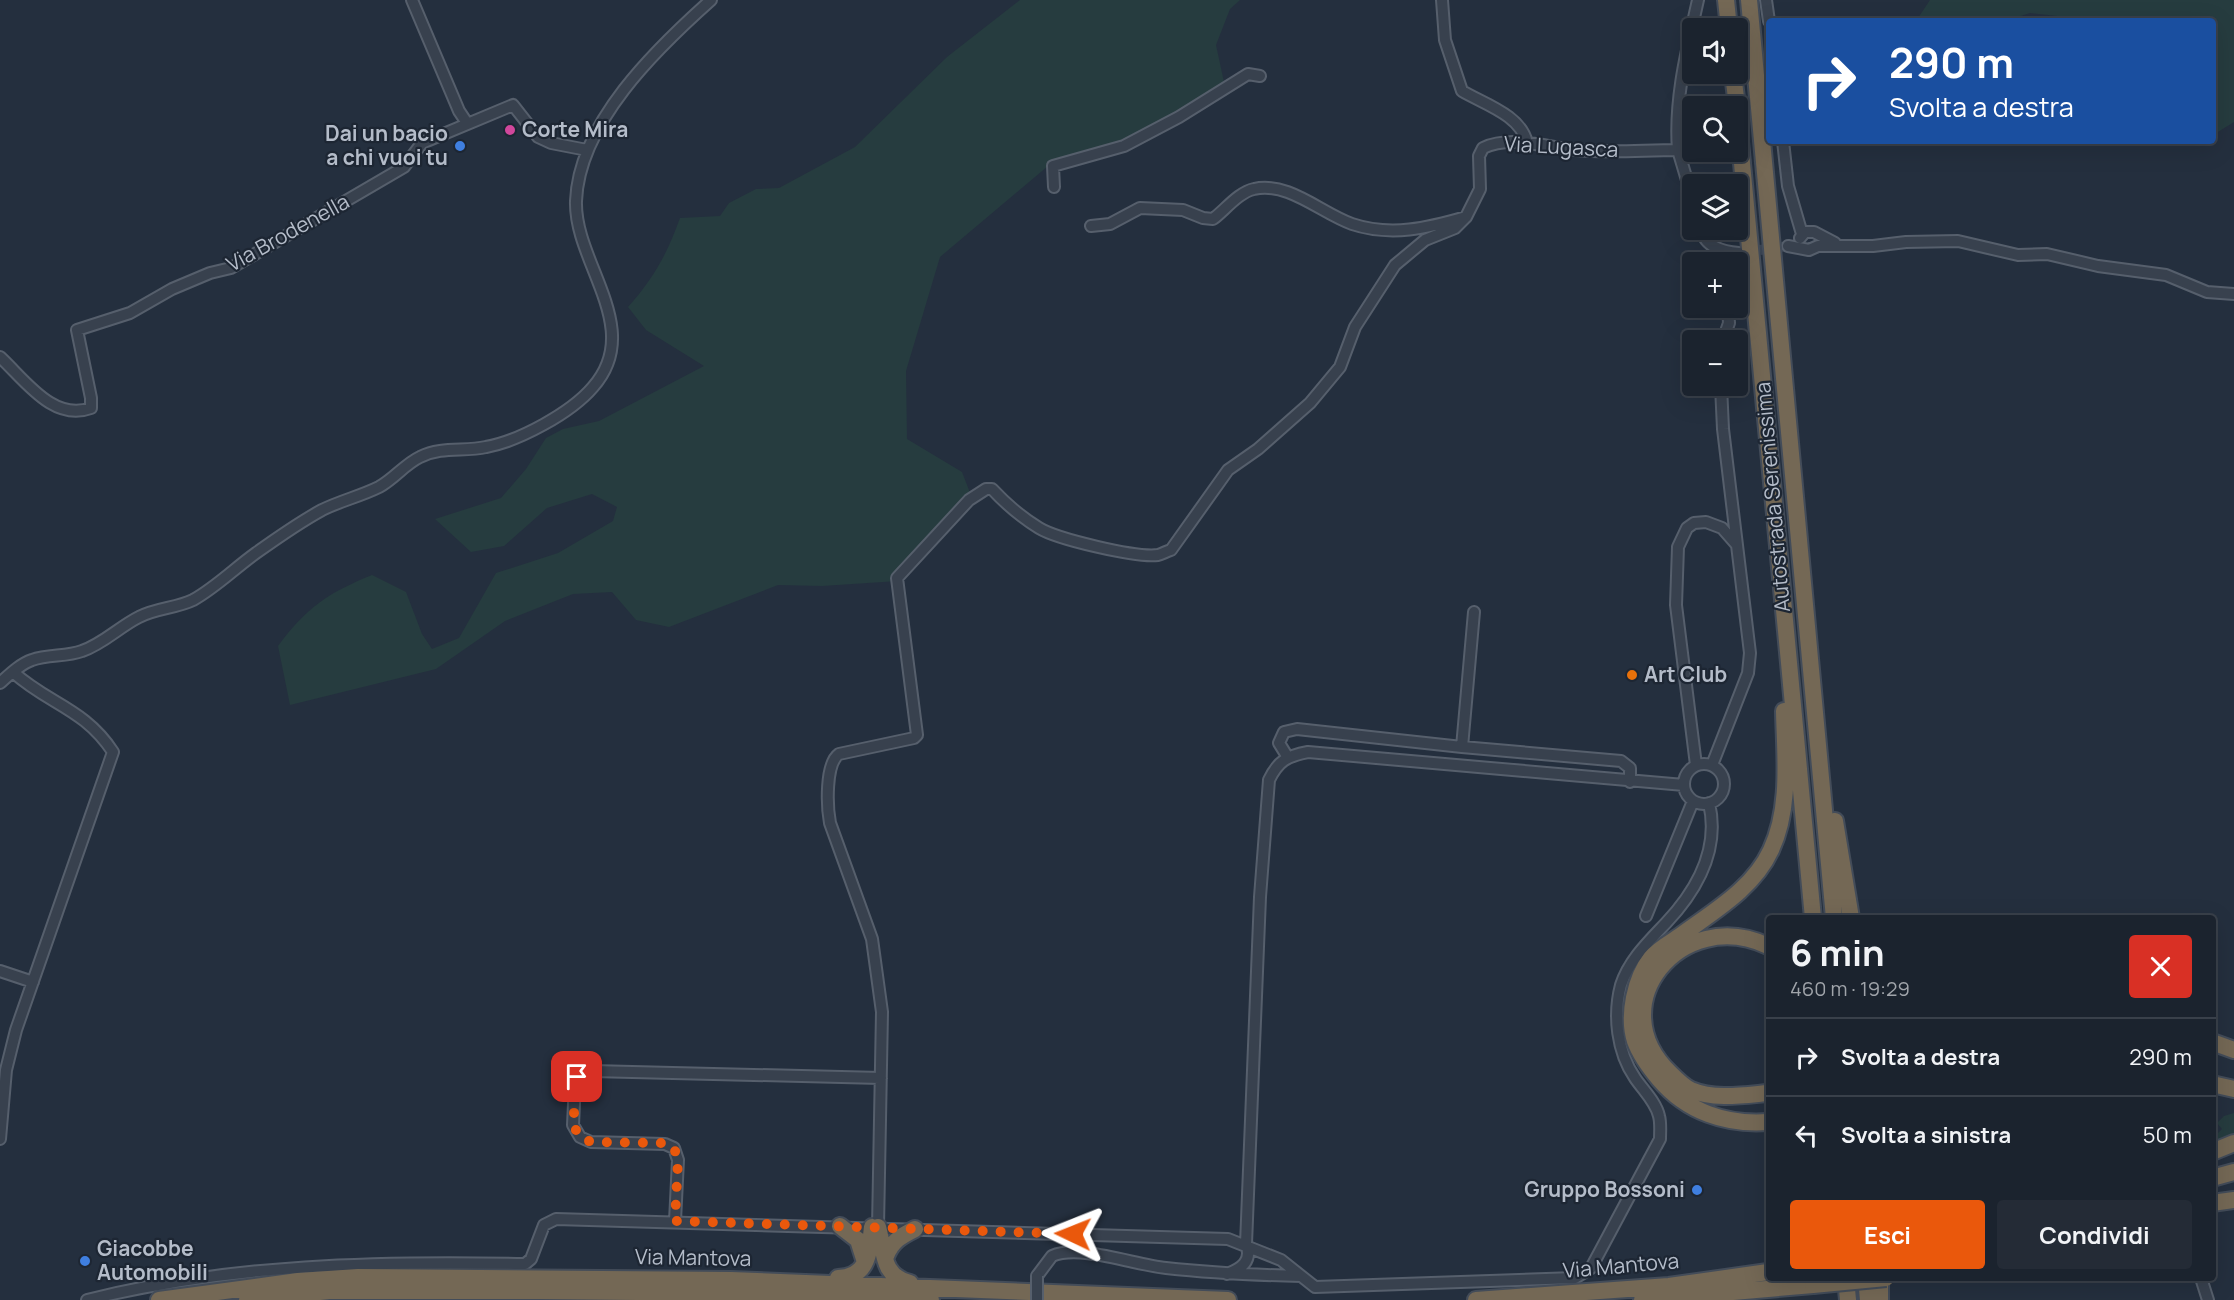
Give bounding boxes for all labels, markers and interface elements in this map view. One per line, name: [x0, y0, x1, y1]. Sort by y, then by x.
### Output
map controls: [1682, 18, 1748, 396]
button: sound: [1682, 18, 1748, 84]
text: 290 m: [1889, 33, 2014, 91]
icon: right: [1790, 42, 1868, 120]
text: Svolta a destra: [1889, 88, 2074, 125]
button: search: [1682, 96, 1748, 162]
place label: Corte Mira: [522, 115, 628, 143]
place label: Dai un bacio a chi vuoi tu: [325, 119, 448, 171]
marker: Corte Mira: [503, 123, 517, 137]
street label: Via Lugasca: [1503, 129, 1619, 163]
marker: Dai un bacio a chi vuoi tu: [453, 139, 467, 153]
button: layers: [1682, 174, 1748, 240]
street label: Via Brodenella: [221, 187, 354, 277]
button: +: [1682, 252, 1748, 318]
button: −: [1682, 330, 1748, 396]
street label: Autostrada Serenissima: [1748, 381, 1796, 613]
place label: Art Club: [1644, 660, 1727, 688]
marker: Art Club: [1625, 668, 1639, 682]
text: 6 min: [1790, 928, 1885, 977]
button: close: [2129, 935, 2192, 998]
text: 460 m · 19:29: [1790, 975, 1910, 1002]
icon: right: [1790, 1041, 1823, 1074]
text: Svolta a destra: [1841, 1042, 2000, 1072]
text: 290 m: [2129, 1042, 2192, 1072]
pin: [551, 1051, 602, 1102]
icon: arrive: [560, 1060, 593, 1093]
icon: left: [1790, 1119, 1823, 1152]
text: Svolta a sinistra: [1841, 1120, 2011, 1150]
text: 50 m: [2143, 1120, 2192, 1150]
place label: Gruppo Bossoni: [1524, 1175, 1685, 1203]
marker: Gruppo Bossoni: [1690, 1183, 1704, 1197]
button: Esci: [1790, 1200, 1985, 1269]
button: Condividi: [1997, 1200, 2192, 1269]
position arrow: [1041, 1202, 1105, 1266]
place label: Giacobbe Automobili: [97, 1234, 208, 1286]
street label: Via Mantova: [635, 1242, 752, 1272]
street label: Via Mantova: [1562, 1246, 1680, 1284]
marker: Giacobbe Automobili: [78, 1254, 92, 1268]

